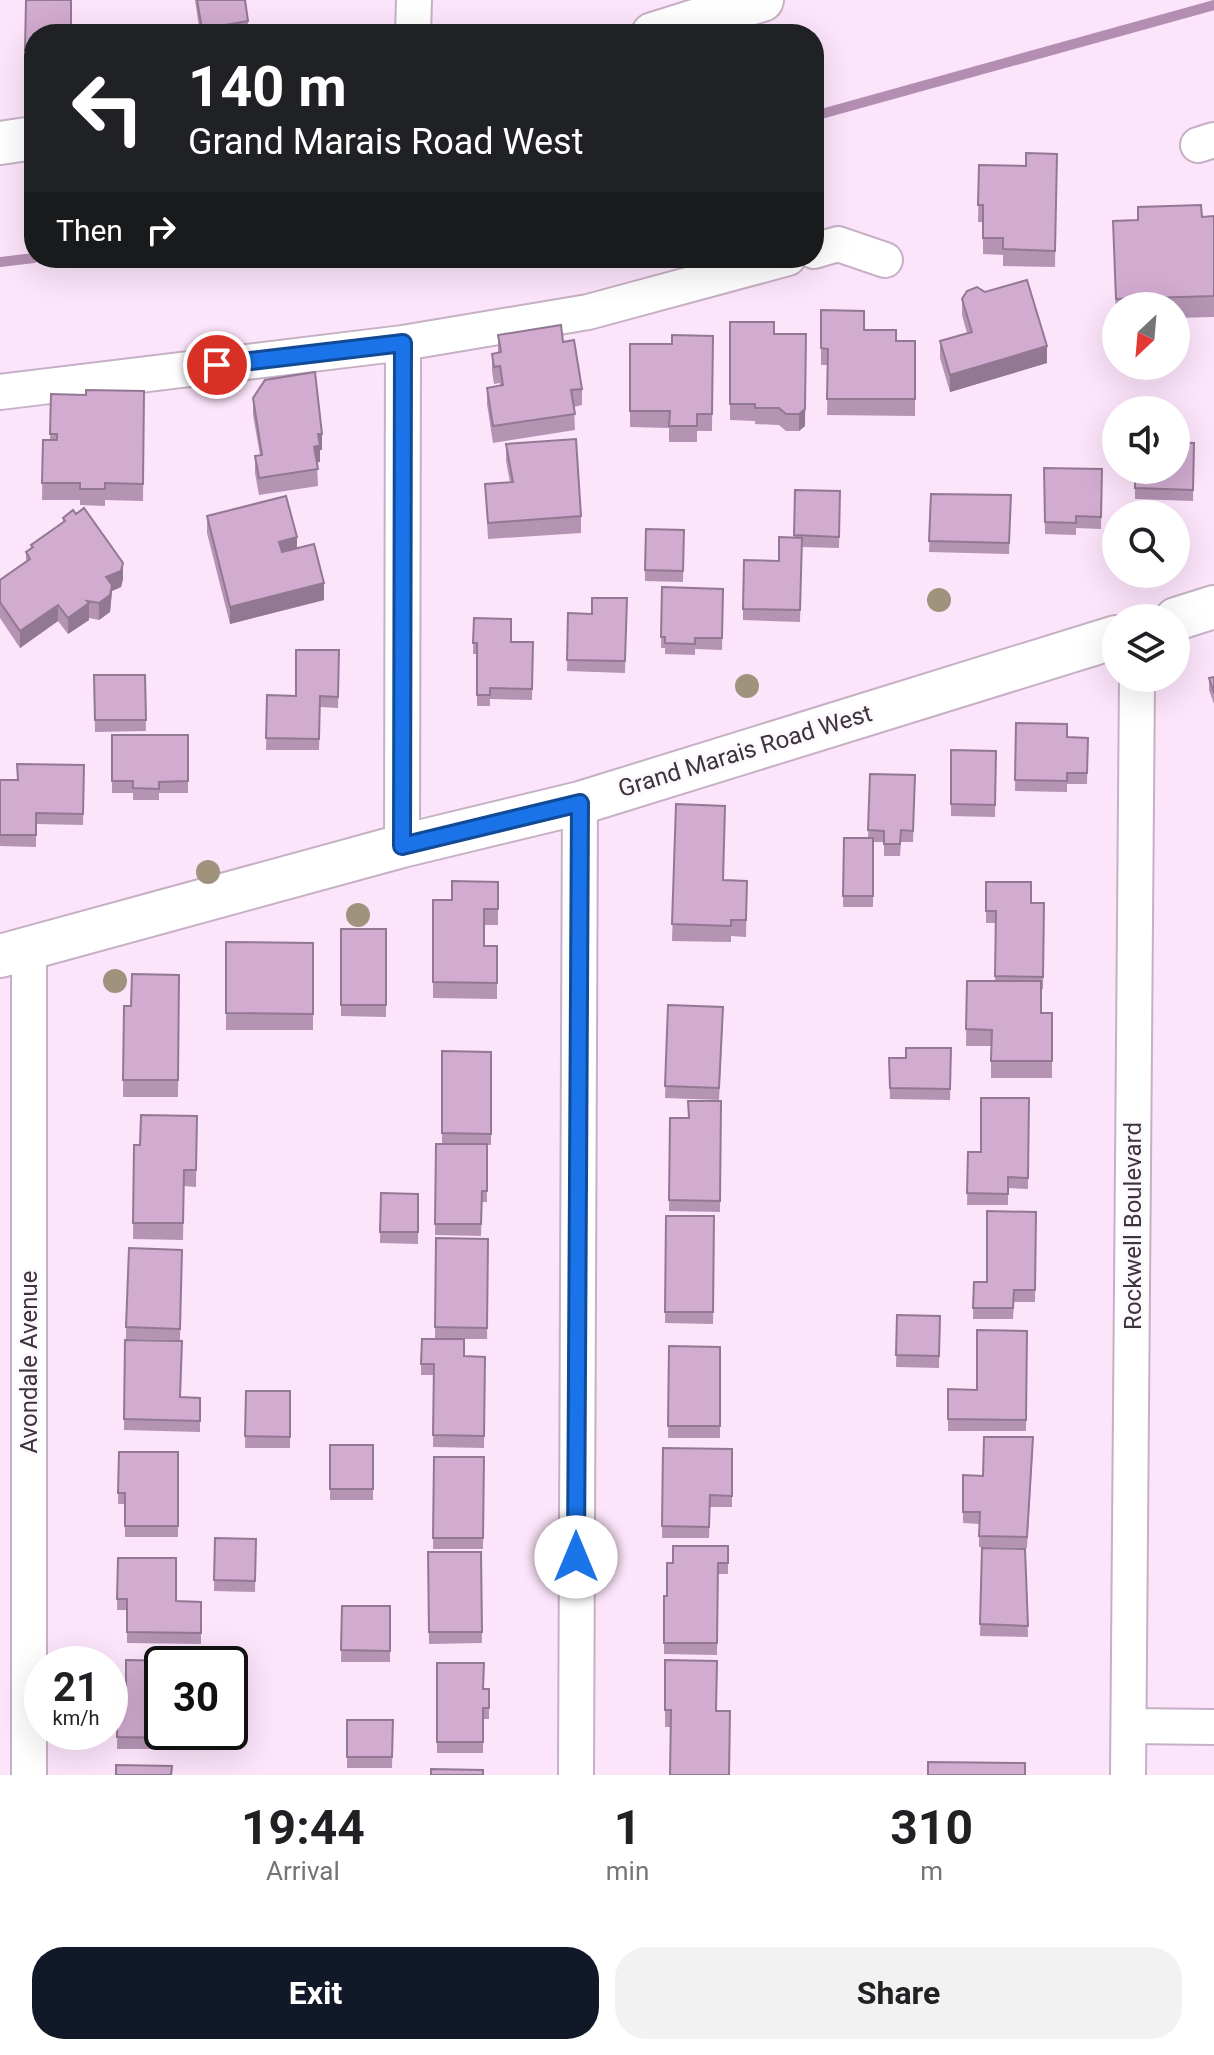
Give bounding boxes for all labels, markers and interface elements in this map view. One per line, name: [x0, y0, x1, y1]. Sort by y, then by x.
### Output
text: 140 m: [188, 54, 347, 120]
icon: left: [56, 56, 160, 160]
text: Grand Marais Road West: [188, 121, 583, 163]
icon: right: [139, 208, 183, 252]
text: Then: [56, 213, 123, 248]
north arrow: [1102, 292, 1190, 380]
map controls: [1102, 292, 1190, 692]
pin: [183, 331, 251, 399]
icon: arrive: [195, 343, 239, 387]
button: sound: [1102, 396, 1190, 484]
button: search: [1102, 500, 1190, 588]
button: layers: [1102, 604, 1190, 692]
street label: Grand Marais Road West: [615, 699, 875, 803]
street label: Rockwell Boulevard: [1119, 1122, 1147, 1330]
street label: Avondale Avenue: [15, 1270, 43, 1454]
position arrow: [534, 1515, 618, 1599]
speed limit sign: 30: [144, 1646, 248, 1750]
text: 21: [53, 1664, 99, 1711]
text: km/h: [53, 1706, 99, 1730]
text: 19:44: [241, 1799, 365, 1856]
text: 1: [614, 1799, 641, 1856]
text: 310: [890, 1799, 973, 1856]
text: Arrival: [266, 1856, 340, 1886]
text: min: [606, 1856, 649, 1886]
text: m: [920, 1856, 943, 1886]
button: Exit: [32, 1947, 599, 2039]
button: Share: [615, 1947, 1182, 2039]

